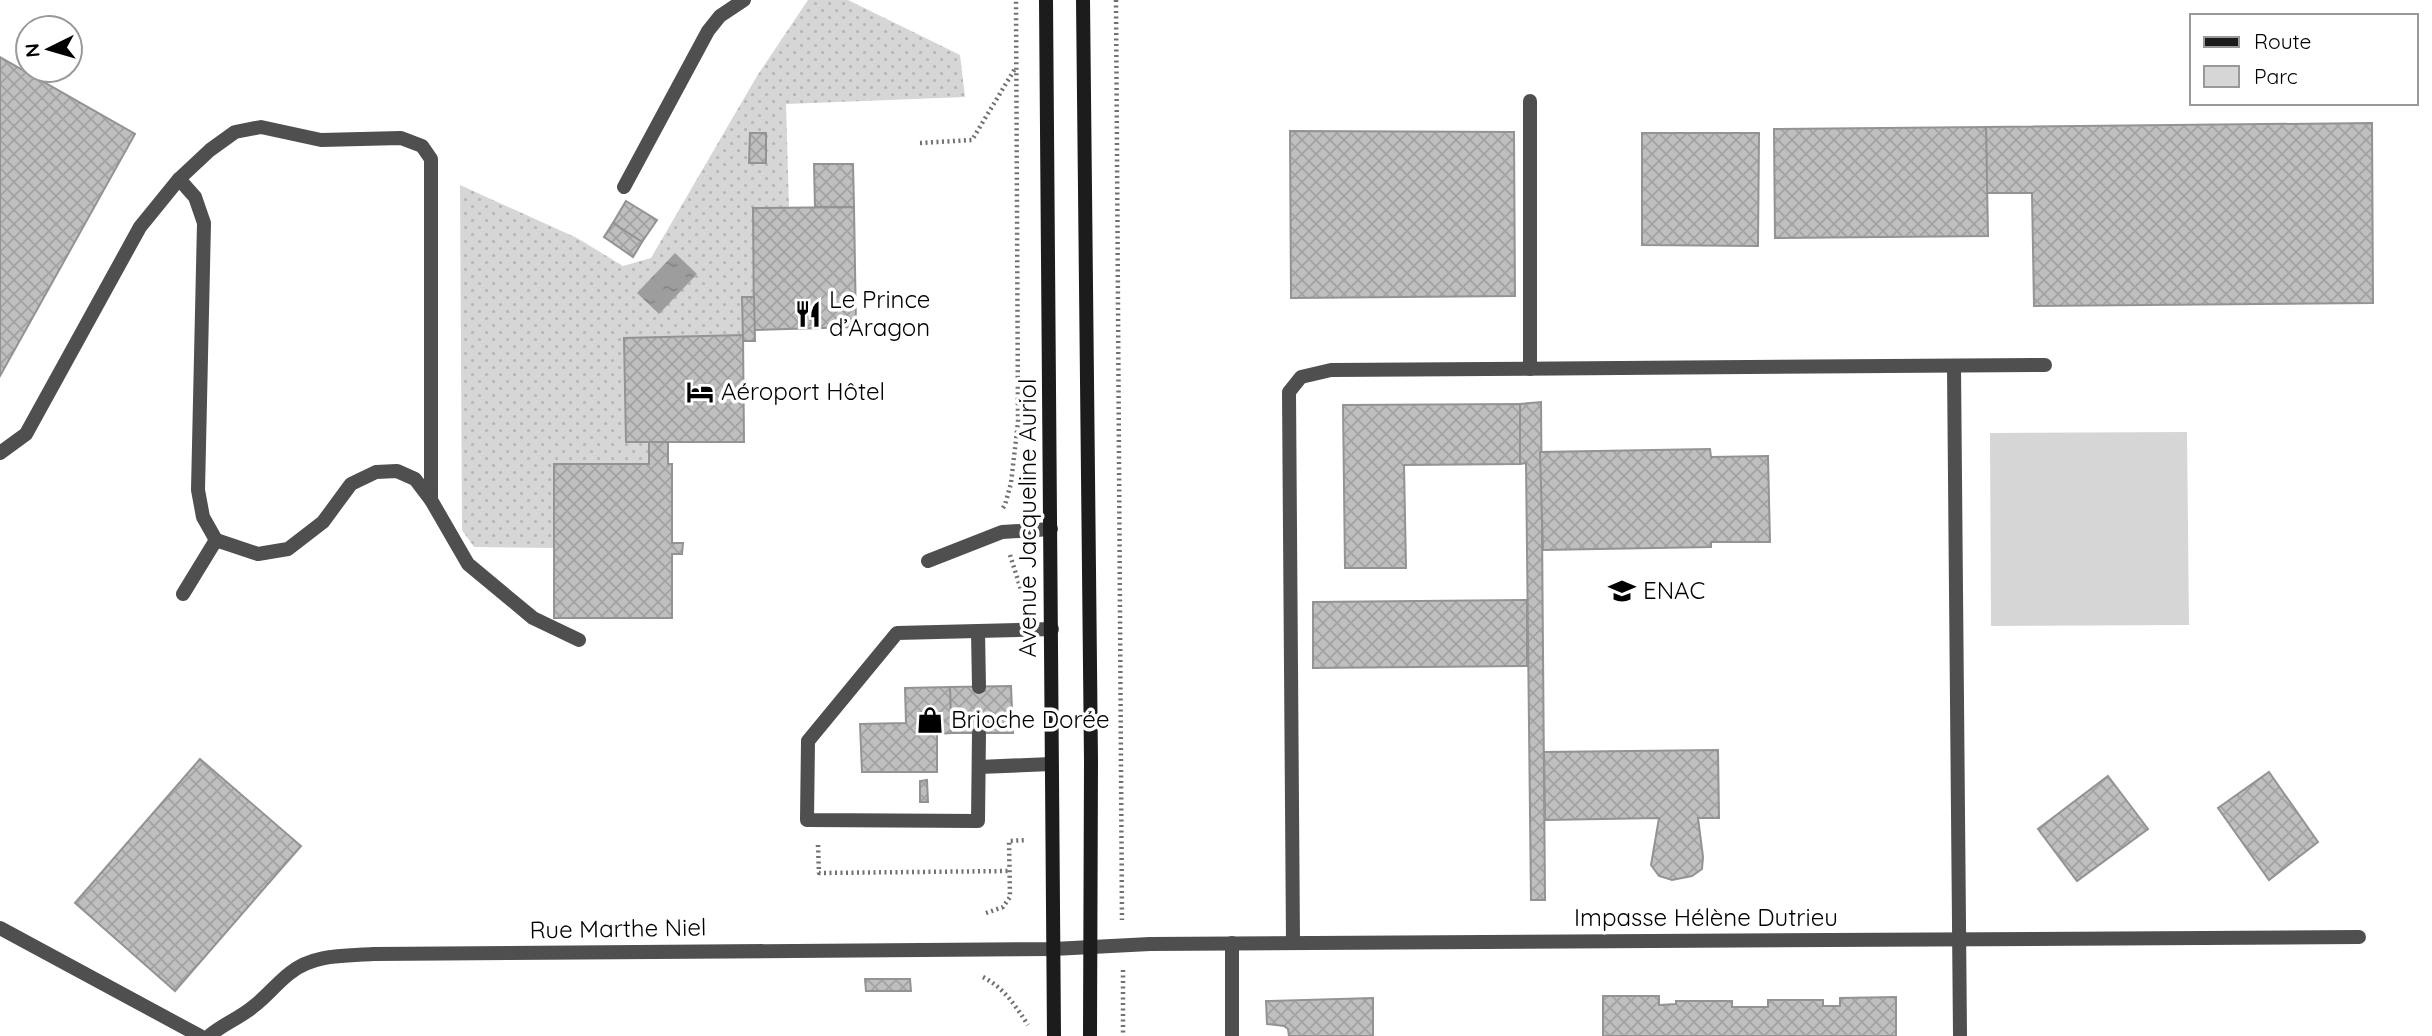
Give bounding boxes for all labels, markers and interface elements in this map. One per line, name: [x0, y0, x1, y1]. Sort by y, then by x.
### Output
north arrow: [14, 14, 84, 84]
legend: [2190, 14, 2418, 105]
text: Route: [2254, 28, 2311, 54]
text: N: [20, 42, 45, 58]
text: Parc: [2254, 63, 2298, 89]
place label: Le Prince d’Aragon: [829, 284, 930, 342]
restaurant icon: Le Prince d’Aragon: [793, 299, 823, 329]
place label: Aéroport Hôtel: [721, 376, 885, 406]
hotel icon: Aéroport Hôtel: [685, 377, 715, 407]
street label: Avenue Jacqueline Auriol: [1012, 378, 1042, 658]
place label: ENAC: [1643, 575, 1705, 605]
school or university icon: ENAC: [1607, 576, 1637, 606]
place label: Brioche Dorée: [951, 704, 1109, 734]
shop icon: Brioche Dorée: [915, 705, 945, 735]
street label: Impasse Hélène Dutrieu: [1574, 902, 1838, 932]
street label: Rue Marthe Niel: [529, 911, 707, 945]

